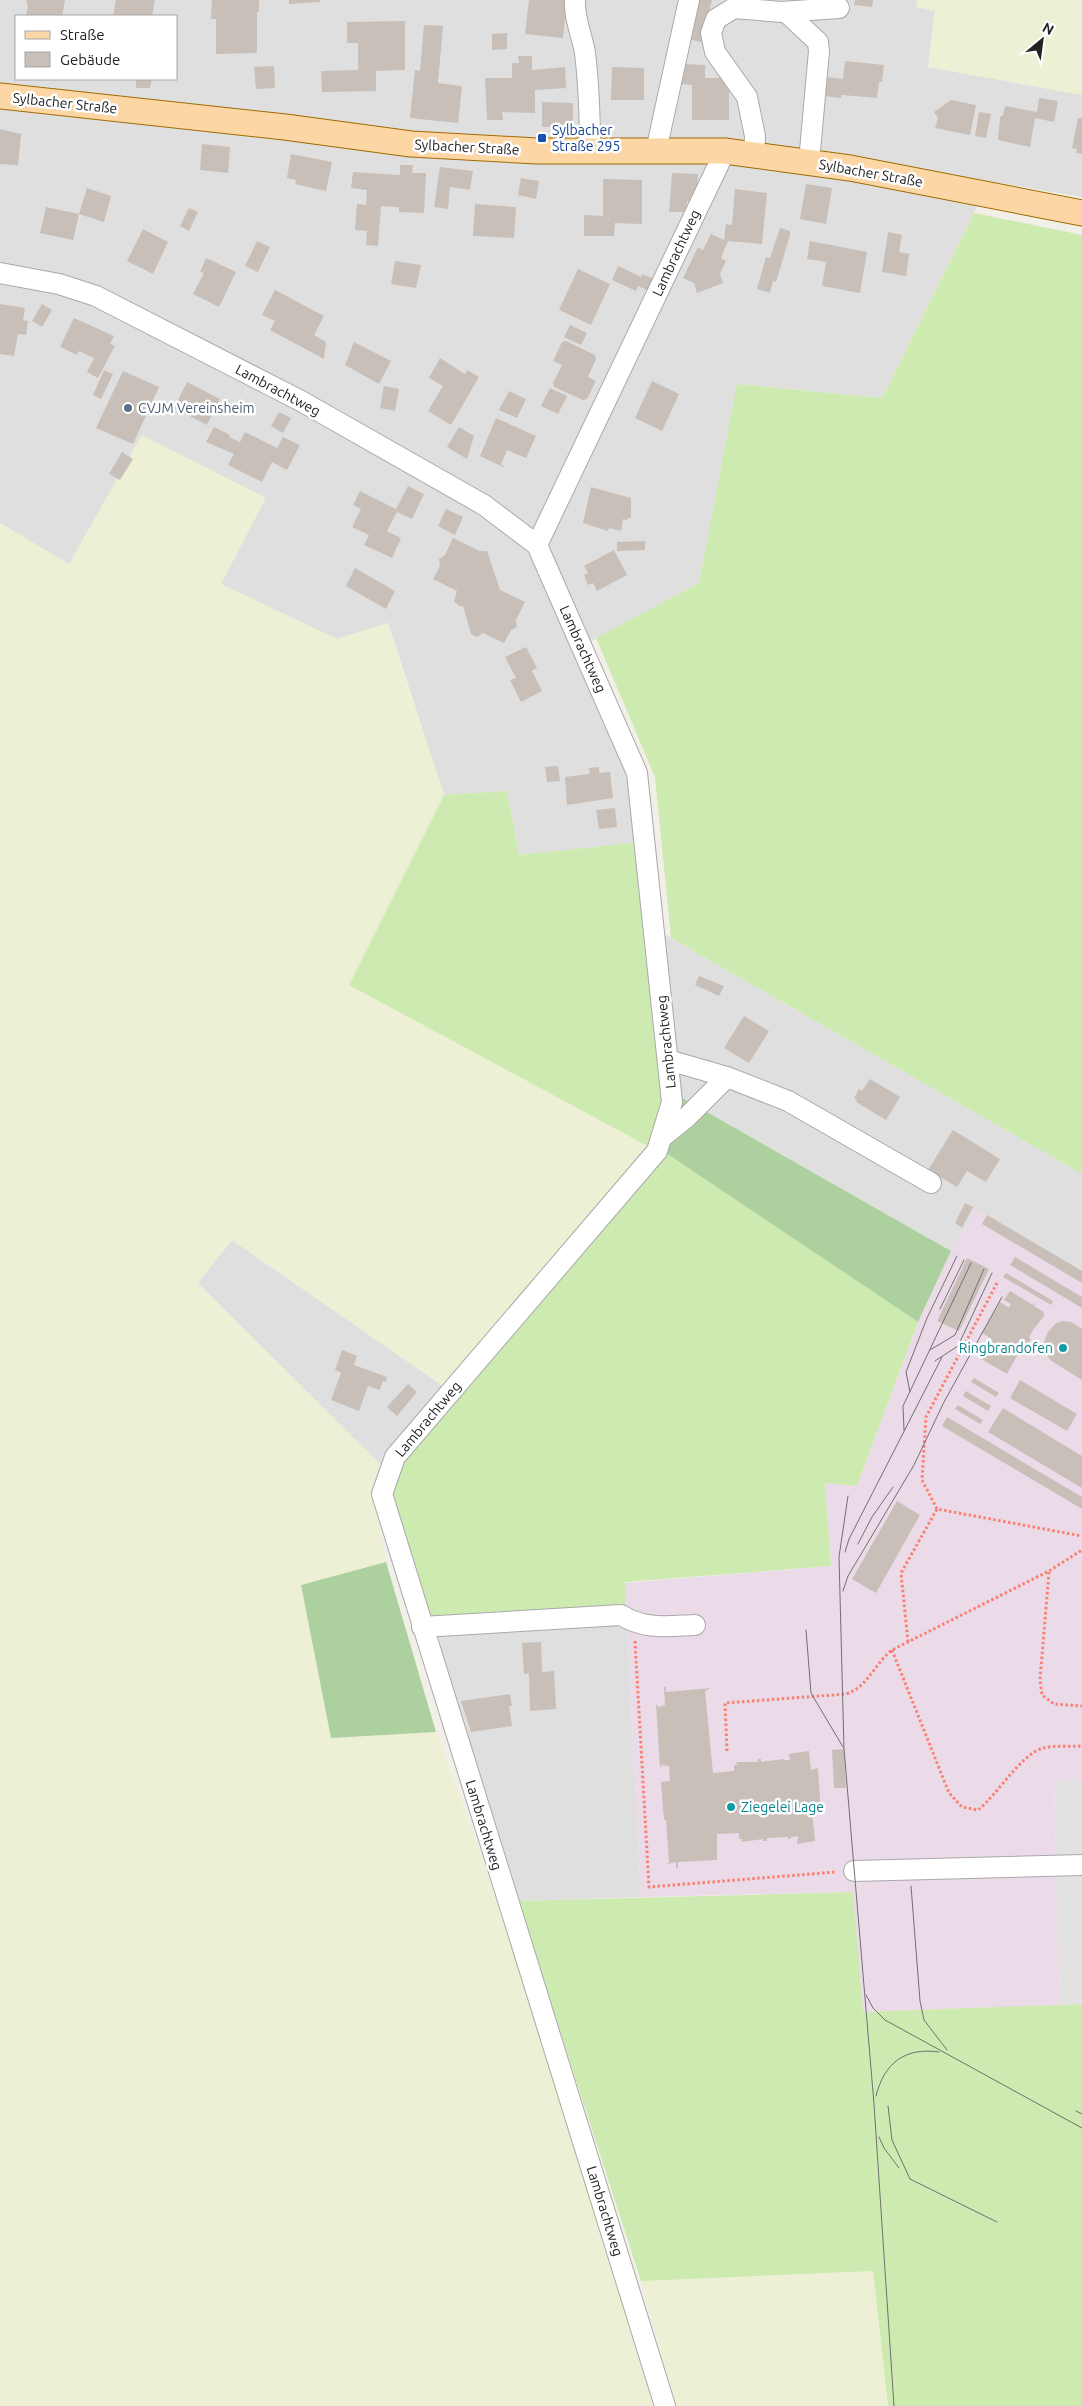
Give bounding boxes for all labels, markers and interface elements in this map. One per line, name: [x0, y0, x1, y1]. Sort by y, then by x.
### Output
legend: [15, 15, 178, 80]
north arrow: [1017, 15, 1067, 65]
text: N: [1040, 19, 1057, 38]
text: Straße: [60, 26, 104, 43]
text: Gebäude: [60, 51, 120, 68]
street label: Sylbacher Straße: [12, 90, 118, 116]
place label: Sylbacher Straße 295: [552, 122, 620, 154]
marker: Sylbacher Straße 295: [536, 132, 548, 144]
street label: Sylbacher Straße: [414, 136, 520, 158]
street label: Sylbacher Straße: [818, 156, 924, 190]
street label: Lambrachtweg: [649, 207, 703, 299]
street label: Lambrachtweg: [233, 361, 323, 419]
place label: CVJM Vereinsheim: [138, 400, 255, 416]
marker: CVJM Vereinsheim: [122, 402, 134, 414]
street label: Lambrachtweg: [557, 603, 609, 695]
street label: Lambrachtweg: [653, 995, 679, 1089]
place label: Ringbrandofen: [959, 1340, 1053, 1356]
marker: Ringbrandofen: [1057, 1342, 1069, 1354]
street label: Lambrachtweg: [392, 1378, 464, 1460]
street label: Lambrachtweg: [463, 1778, 505, 1872]
place label: Ziegelei Lage: [741, 1799, 824, 1815]
marker: Ziegelei Lage: [725, 1801, 737, 1813]
street label: Lambrachtweg: [584, 2164, 626, 2258]

